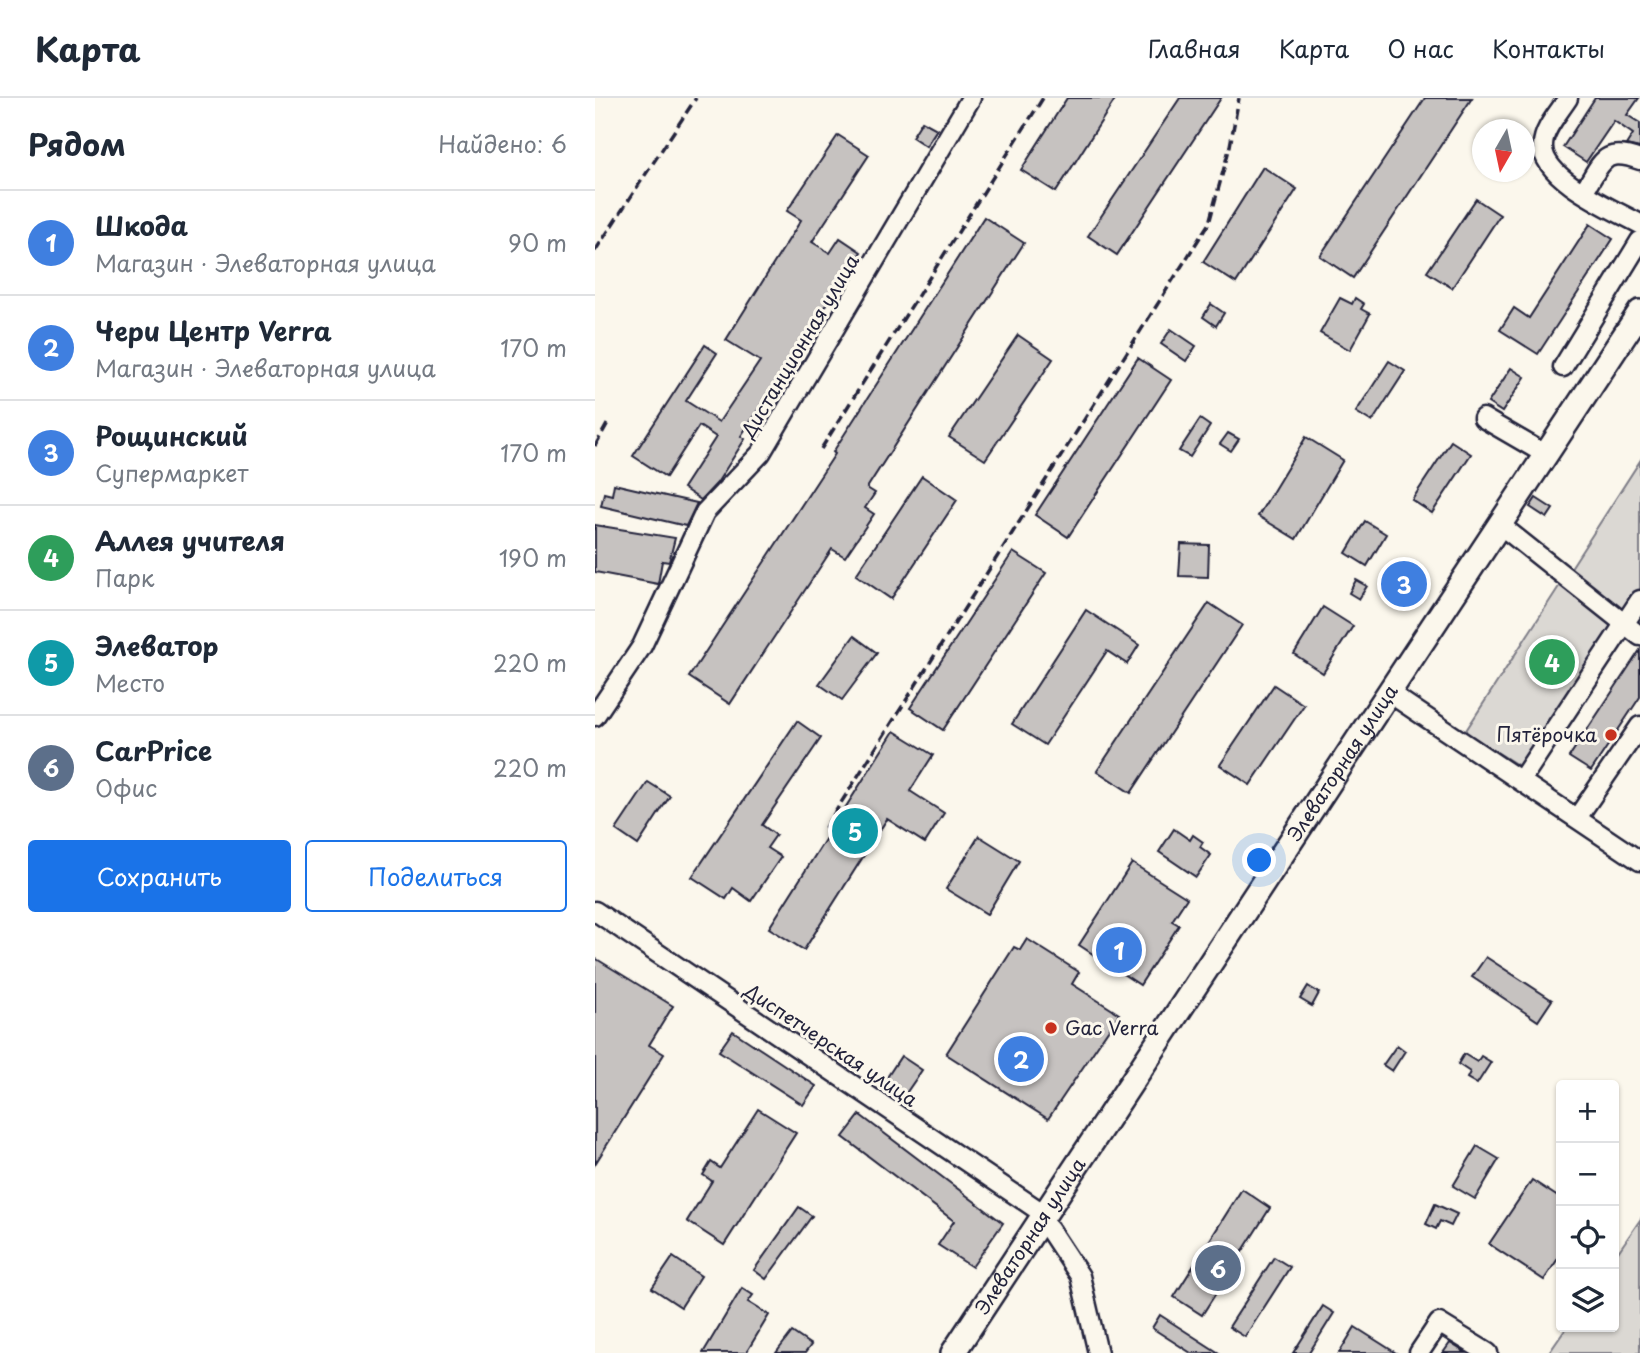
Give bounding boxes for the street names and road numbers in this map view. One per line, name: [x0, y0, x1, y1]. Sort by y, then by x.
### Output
street label: Дистанционная улица: [733, 248, 865, 443]
street label: Элеваторная улица: [1280, 678, 1404, 846]
street label: Диспетчерская улица: [739, 975, 924, 1113]
street label: Элеваторная улица: [967, 1152, 1091, 1320]

